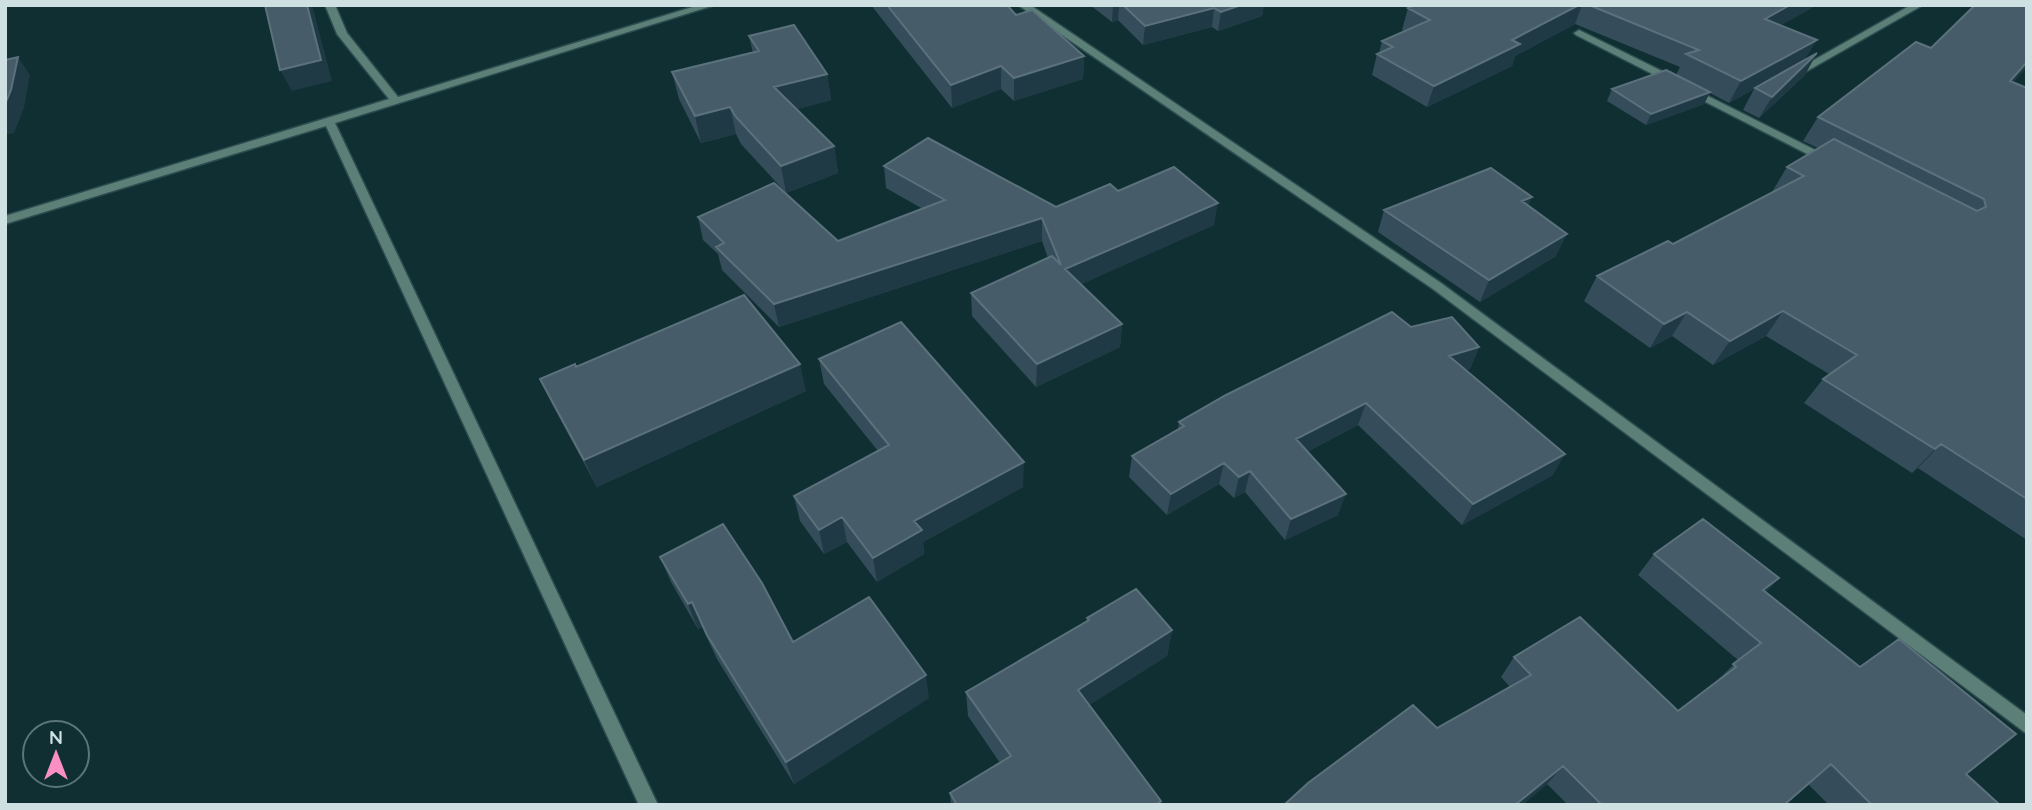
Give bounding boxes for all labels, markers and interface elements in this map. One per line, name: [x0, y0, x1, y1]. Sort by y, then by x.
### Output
north arrow: [21, 719, 91, 789]
text: N: [49, 725, 63, 749]

